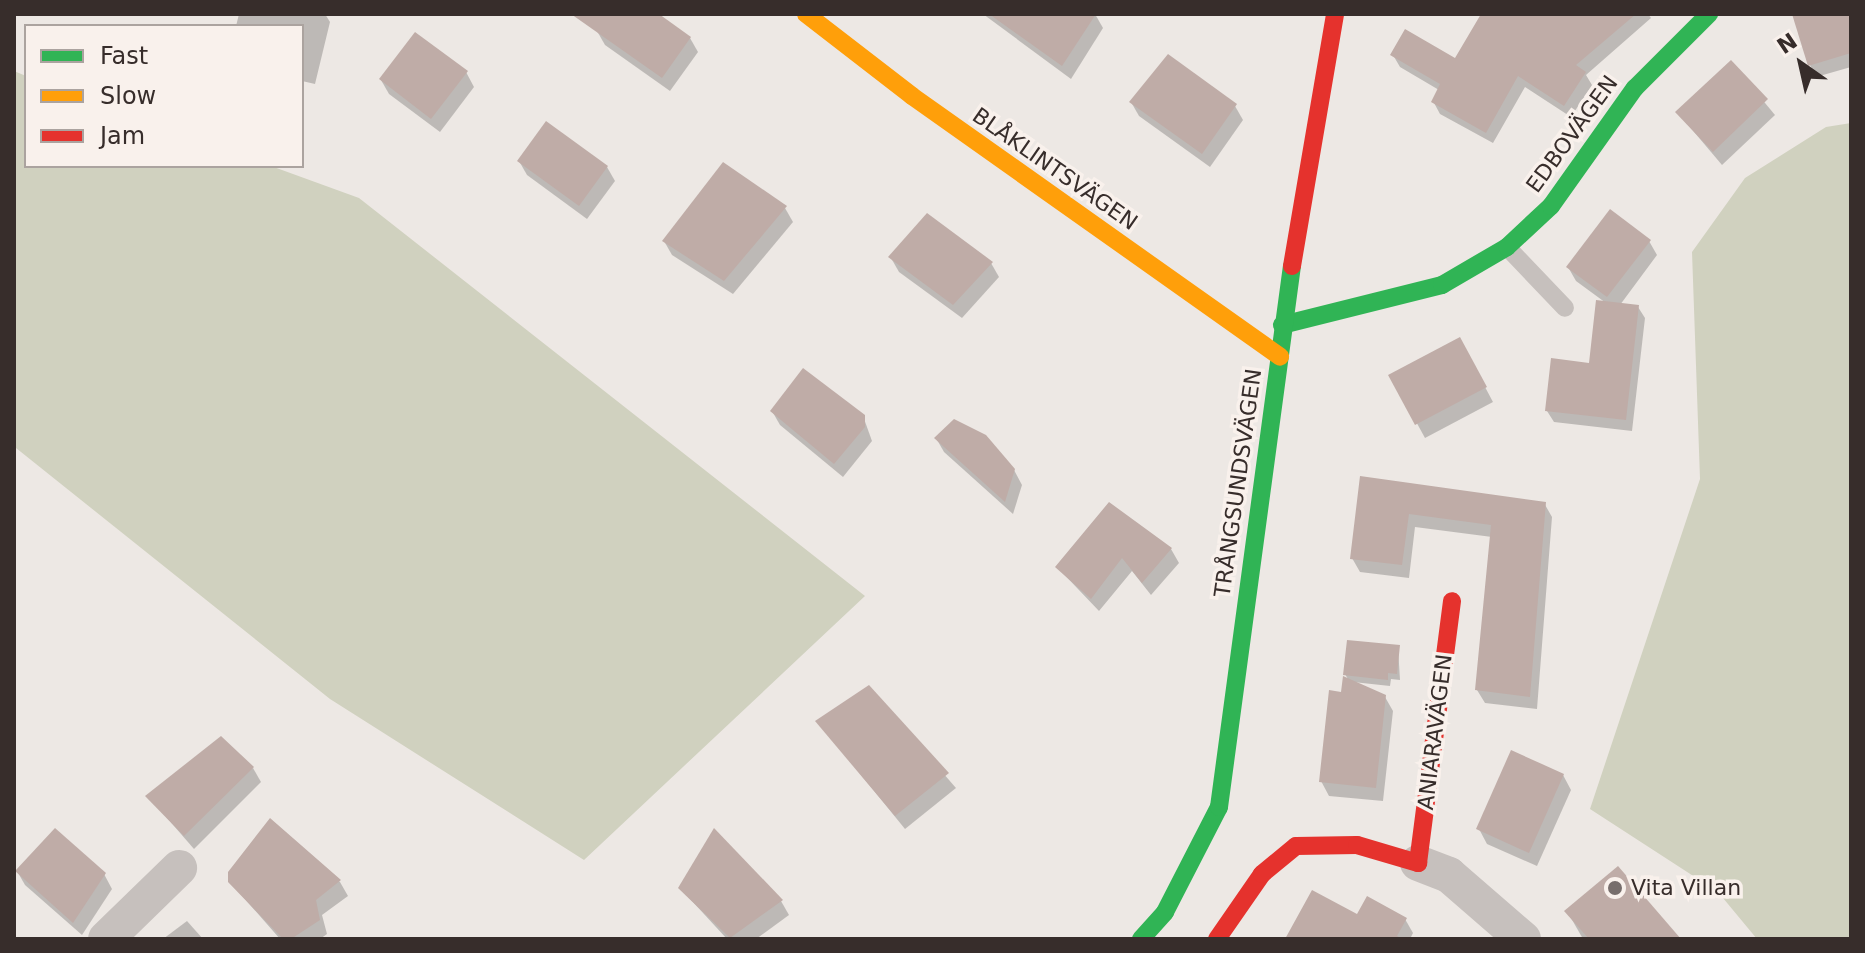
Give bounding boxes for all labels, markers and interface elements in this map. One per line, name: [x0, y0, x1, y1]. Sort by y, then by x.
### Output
legend: [24, 24, 304, 168]
north arrow: [1761, 24, 1841, 104]
text: N: [1773, 28, 1802, 59]
text: Fast: [100, 42, 148, 70]
street label: EDBOVÄGEN: [1521, 70, 1623, 198]
text: Slow: [100, 82, 156, 110]
street label: BLÅKLINTSVÄGEN: [968, 102, 1142, 236]
text: Jam: [100, 122, 145, 150]
street label: TRÅNGSUNDSVÄGEN: [1209, 367, 1267, 599]
street label: ANIARAVÄGEN: [1412, 653, 1458, 811]
place label: Vita Villan: [1631, 875, 1741, 901]
marker: Vita Villan: [1606, 879, 1624, 897]

